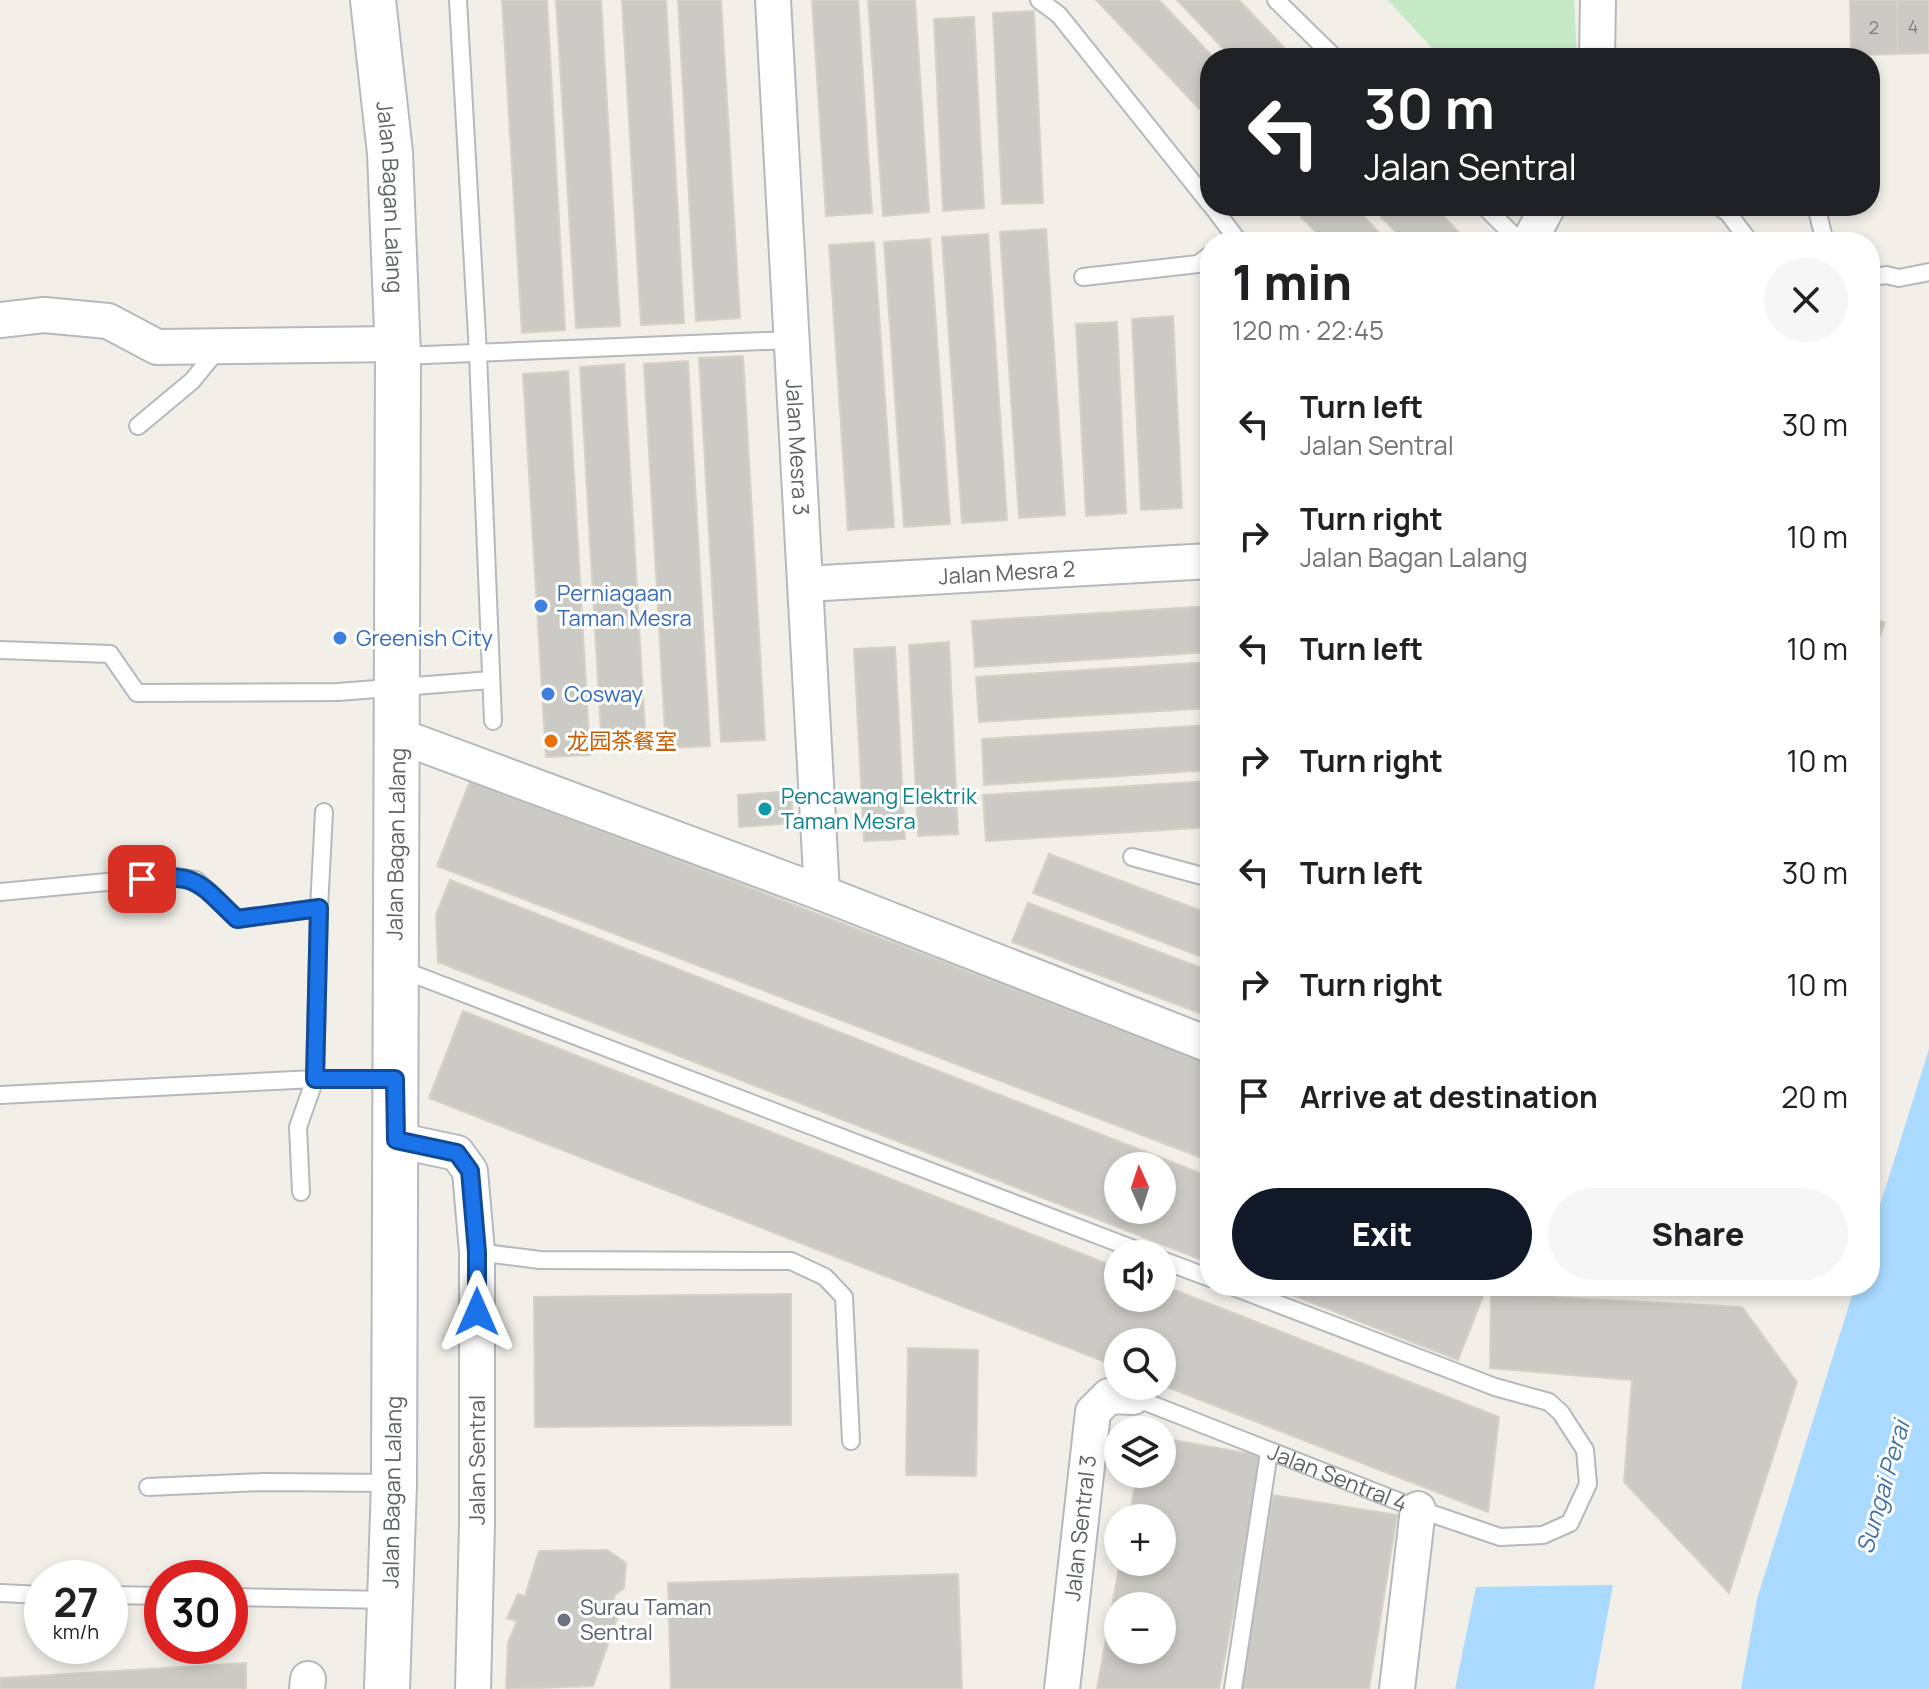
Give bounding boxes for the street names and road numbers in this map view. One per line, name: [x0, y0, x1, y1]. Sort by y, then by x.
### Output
street label: Jalan Bagan Lalang: [369, 99, 411, 294]
street label: Jalan Mesra 3: [779, 378, 816, 516]
street label: Jalan Mesra 2: [937, 554, 1076, 591]
street label: Jalan Bagan Lalang: [379, 747, 413, 941]
street label: Jalan Bagan Lalang: [375, 1395, 409, 1589]
street label: Jalan Sentral: [462, 1395, 492, 1525]
street label: Jalan Sentral 4: [1264, 1437, 1412, 1518]
street label: Jalan Sentral 3: [1057, 1453, 1103, 1603]

